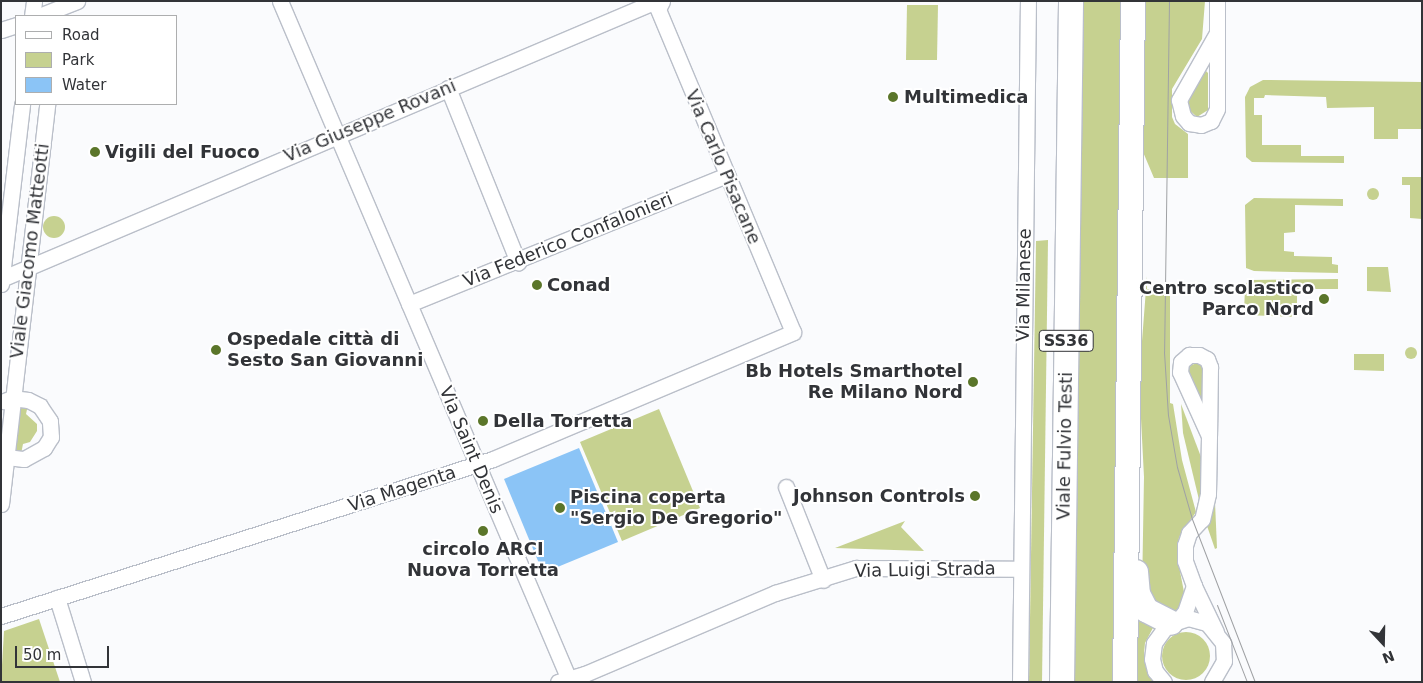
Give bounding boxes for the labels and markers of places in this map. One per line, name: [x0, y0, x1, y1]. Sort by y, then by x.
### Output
place label: Multimedica: [904, 86, 1029, 108]
marker: Multimedica: [886, 90, 900, 104]
place label: Vigili del Fuoco: [105, 141, 260, 163]
marker: Vigili del Fuoco: [89, 146, 101, 158]
place label: Conad: [547, 274, 610, 296]
place label: Centro scolastico Parco Nord: [1139, 278, 1314, 320]
marker: Conad: [531, 279, 543, 291]
marker: Centro scolastico Parco Nord: [1318, 293, 1330, 305]
place label: Ospedale città di Sesto San Giovanni: [227, 329, 423, 372]
marker: Ospedale città di Sesto San Giovanni: [209, 343, 223, 357]
place label: Bb Hotels Smarthotel Re Milano Nord: [745, 361, 963, 404]
marker: Bb Hotels Smarthotel Re Milano Nord: [967, 376, 979, 388]
place label: Della Torretta: [493, 410, 632, 432]
marker: Della Torretta: [477, 415, 489, 427]
place label: Johnson Controls: [793, 485, 965, 507]
place label: Piscina coperta "Sergio De Gregorio": [570, 487, 782, 530]
marker: Johnson Controls: [969, 490, 981, 502]
marker: Piscina coperta "Sergio De Gregorio": [554, 502, 566, 514]
marker: circolo ARCI Nuova Torretta: [477, 525, 489, 537]
place label: circolo ARCI Nuova Torretta: [407, 539, 559, 582]

